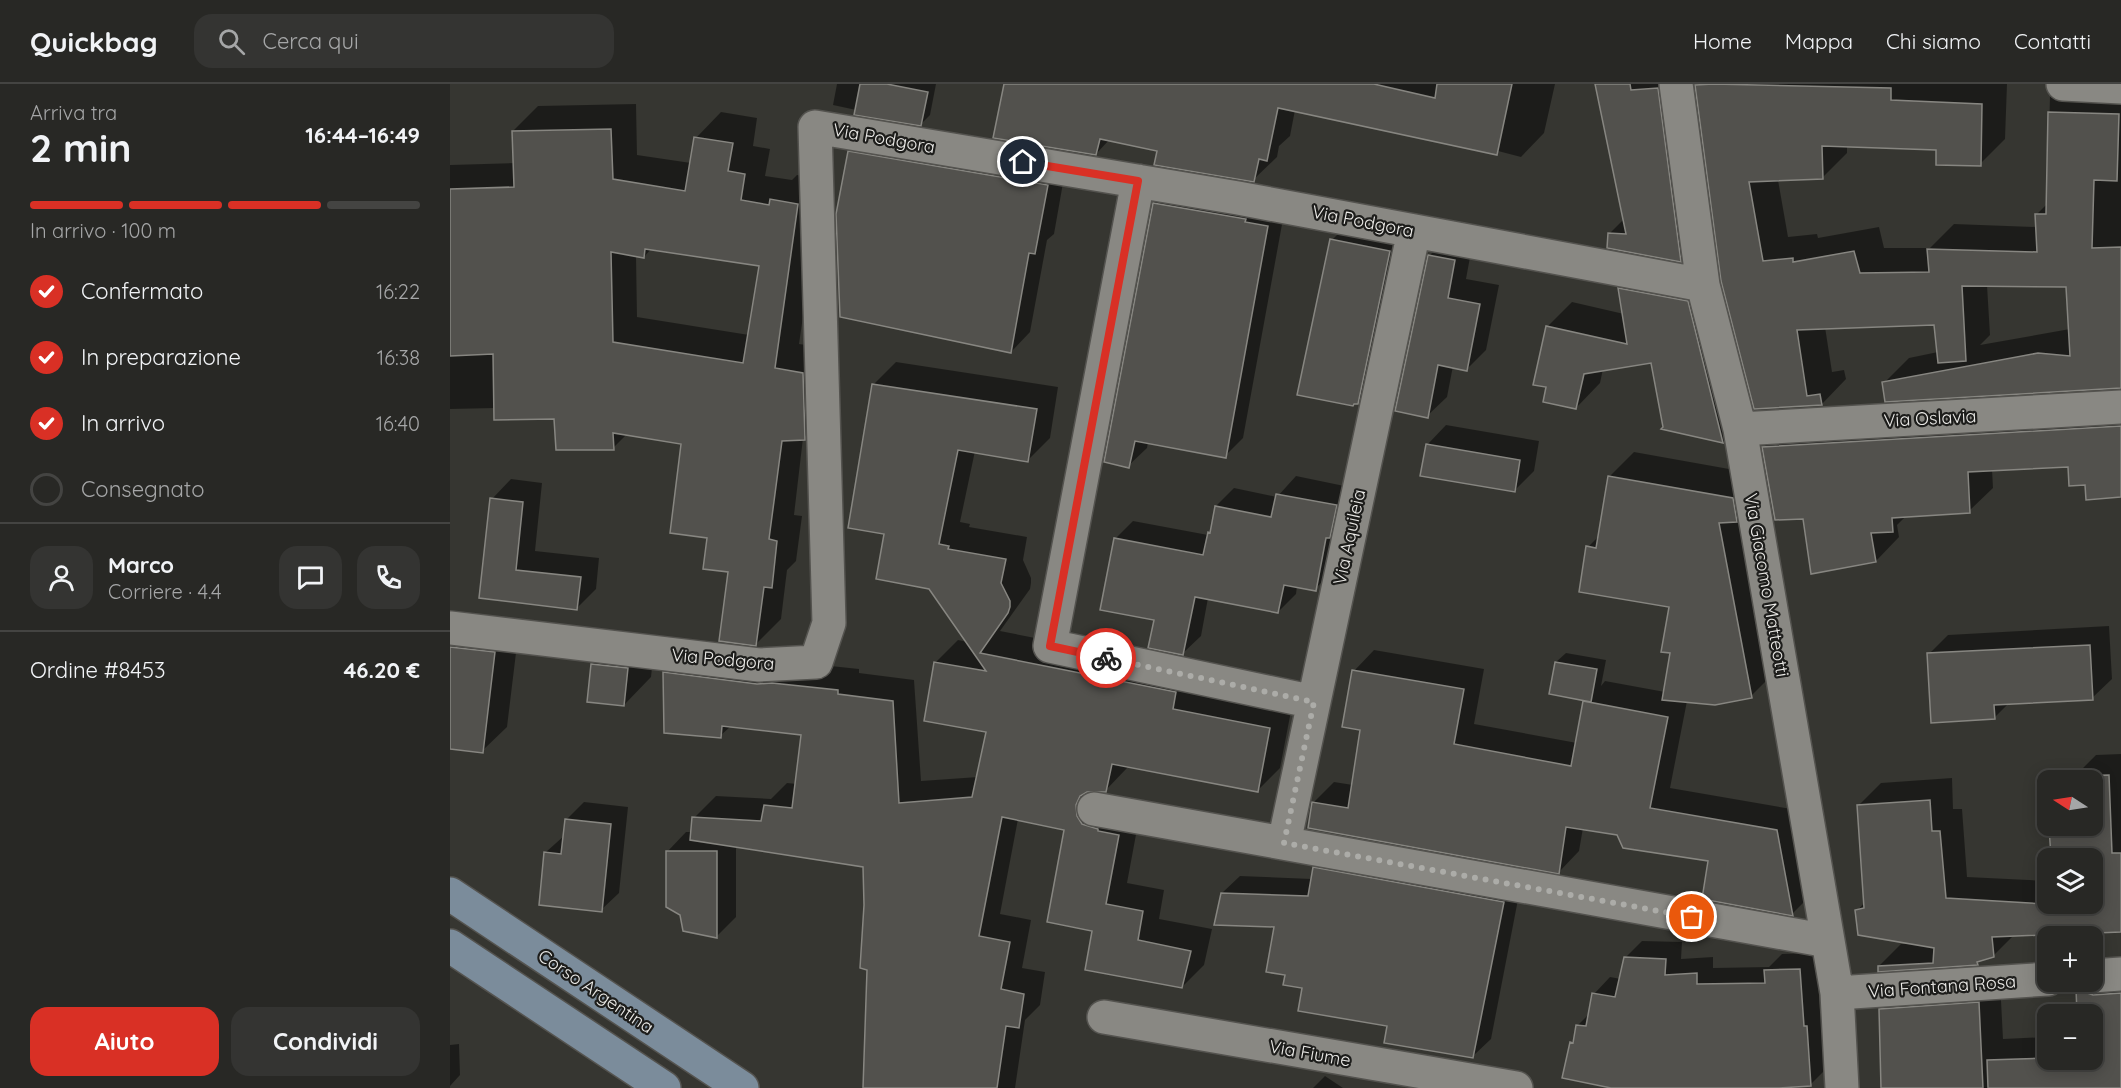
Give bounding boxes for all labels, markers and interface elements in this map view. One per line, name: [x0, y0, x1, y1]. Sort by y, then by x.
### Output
search box: [194, 14, 614, 68]
text: Quickbag: [30, 24, 158, 59]
icon: search: [215, 25, 248, 58]
text: Cerca qui: [263, 27, 359, 55]
text: Home: [1693, 28, 1752, 54]
text: Mappa: [1785, 28, 1853, 54]
text: Chi siamo: [1886, 28, 1981, 54]
text: Contatti: [2014, 28, 2091, 54]
text: Arriva tra: [30, 100, 117, 125]
street label: Via Podgora: [831, 118, 937, 158]
text: 16:44–16:49: [305, 121, 420, 149]
text: 2 min: [30, 123, 132, 172]
pin: [997, 136, 1048, 187]
icon: home: [1006, 145, 1039, 178]
street label: Via Podgora: [1310, 200, 1416, 242]
text: In arrivo · 100 m: [30, 218, 176, 243]
icon: check: [30, 275, 63, 308]
text: Confermato: [81, 277, 203, 305]
text: 16:22: [376, 279, 420, 304]
icon: check: [30, 341, 63, 374]
text: In preparazione: [81, 343, 241, 371]
text: 16:38: [377, 345, 420, 370]
street label: Via Oslavia: [1883, 404, 1977, 432]
icon: check: [30, 407, 63, 440]
text: In arrivo: [81, 409, 165, 437]
text: 16:40: [376, 411, 420, 436]
text: Consegnato: [81, 475, 204, 503]
street label: Via Aquileia: [1328, 487, 1370, 587]
street label: Via Giacomo Matteotti: [1739, 491, 1795, 679]
button: person: [30, 546, 93, 609]
button: chat: [279, 546, 342, 609]
button: phone: [357, 546, 420, 609]
text: Marco: [108, 551, 174, 579]
text: Corriere · 4.4: [108, 579, 222, 604]
courier: [1076, 628, 1136, 688]
icon: bike: [1090, 642, 1123, 675]
street label: Via Podgora: [671, 643, 775, 675]
text: Ordine #8453: [30, 656, 166, 684]
text: 46.20 €: [343, 656, 420, 684]
north arrow: [2037, 770, 2103, 836]
map controls: [2037, 770, 2103, 1070]
button: layers: [2037, 848, 2103, 914]
pin: [1666, 891, 1717, 942]
icon: bag: [1675, 900, 1708, 933]
button: +: [2037, 926, 2103, 992]
street label: Corso Argentina: [534, 944, 658, 1038]
street label: Via Fontana Rosa: [1867, 969, 2017, 1003]
button: −: [2037, 1004, 2103, 1070]
button: Aiuto: [30, 1007, 219, 1076]
button: Condividi: [231, 1007, 420, 1076]
street label: Via Fiume: [1267, 1035, 1353, 1071]

